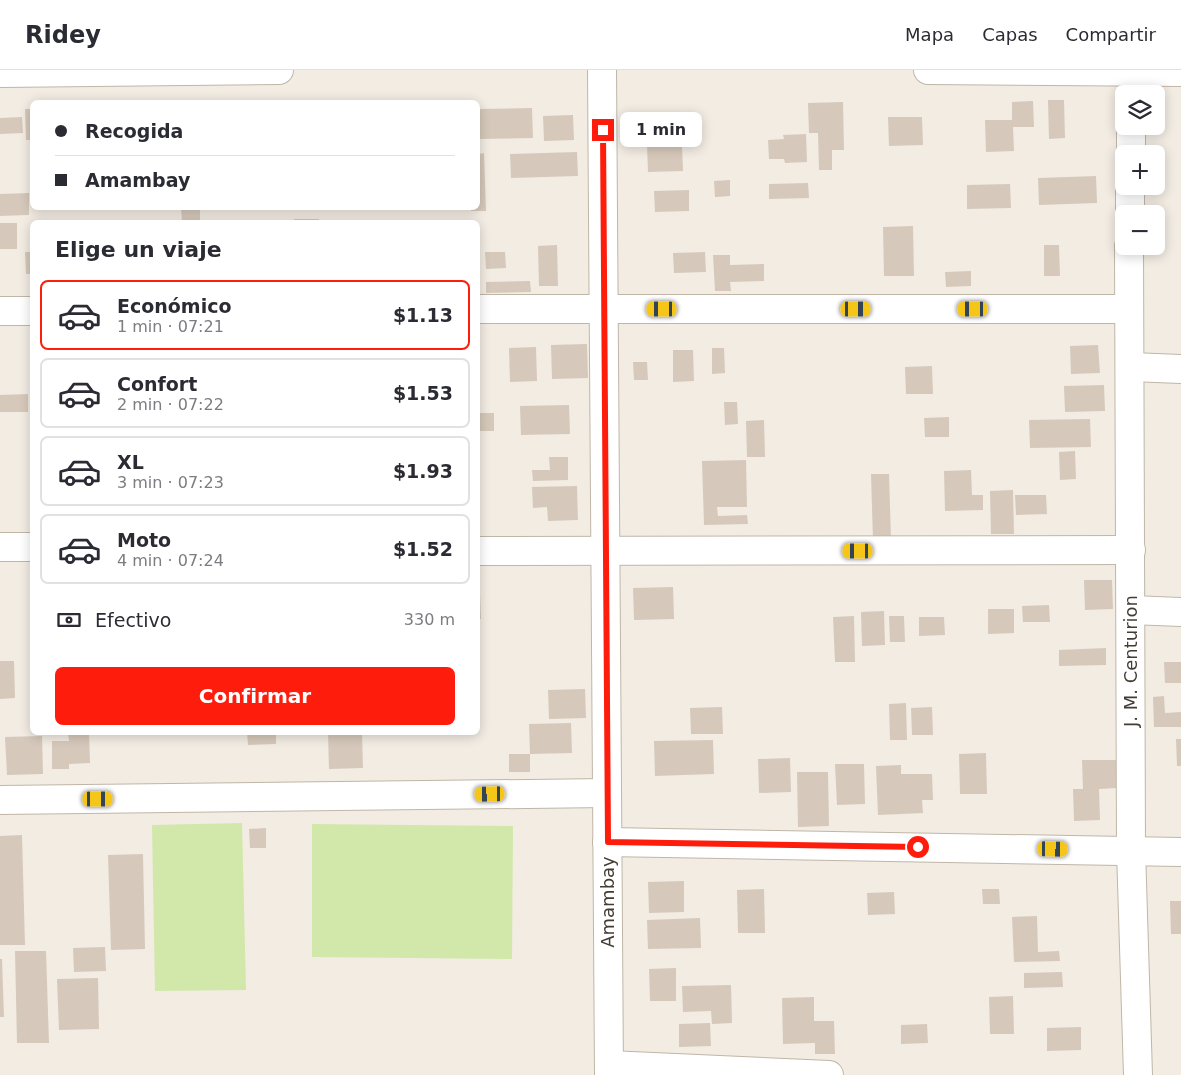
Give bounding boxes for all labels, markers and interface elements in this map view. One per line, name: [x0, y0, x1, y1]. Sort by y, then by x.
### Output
text: Ridey: [25, 21, 101, 49]
text: Mapa: [905, 24, 954, 45]
text: Capas: [982, 24, 1038, 45]
text: Compartir: [1066, 24, 1156, 45]
map controls: [1115, 85, 1165, 255]
button: layers: [1115, 85, 1165, 135]
callout: 1 min: [620, 112, 703, 148]
route end: [592, 119, 614, 141]
text: Recogida: [85, 120, 183, 142]
text: 1 min: [636, 120, 686, 139]
button: +: [1115, 145, 1165, 195]
text: Amambay: [85, 169, 190, 191]
button: −: [1115, 205, 1165, 255]
text: Elige un viaje: [55, 237, 222, 262]
icon: car: [57, 293, 102, 338]
text: Económico: [117, 295, 232, 317]
car: [647, 302, 677, 317]
car: [841, 302, 871, 317]
car: [958, 302, 988, 317]
text: $1.13: [393, 304, 453, 326]
text: 1 min · 07:21: [117, 317, 224, 336]
icon: car: [57, 371, 102, 416]
text: Confort: [117, 373, 197, 395]
text: $1.53: [393, 382, 453, 404]
text: 2 min · 07:22: [117, 395, 224, 414]
icon: car: [57, 449, 102, 494]
text: XL: [117, 451, 144, 473]
text: $1.93: [393, 460, 453, 482]
text: 3 min · 07:23: [117, 473, 224, 492]
icon: car: [57, 527, 102, 572]
text: Moto: [117, 529, 171, 551]
text: $1.52: [393, 538, 453, 560]
car: [843, 544, 873, 559]
text: 4 min · 07:24: [117, 551, 224, 570]
street label: J. M. Centurion: [1120, 595, 1141, 728]
icon: cash: [55, 606, 83, 634]
text: Efectivo: [95, 609, 171, 631]
text: 330 m: [404, 610, 455, 629]
button: Confirmar: [55, 667, 455, 725]
car: [474, 786, 505, 802]
car: [83, 792, 113, 807]
route start: [907, 836, 929, 858]
car: [1037, 841, 1068, 857]
street label: Amambay: [597, 856, 618, 948]

